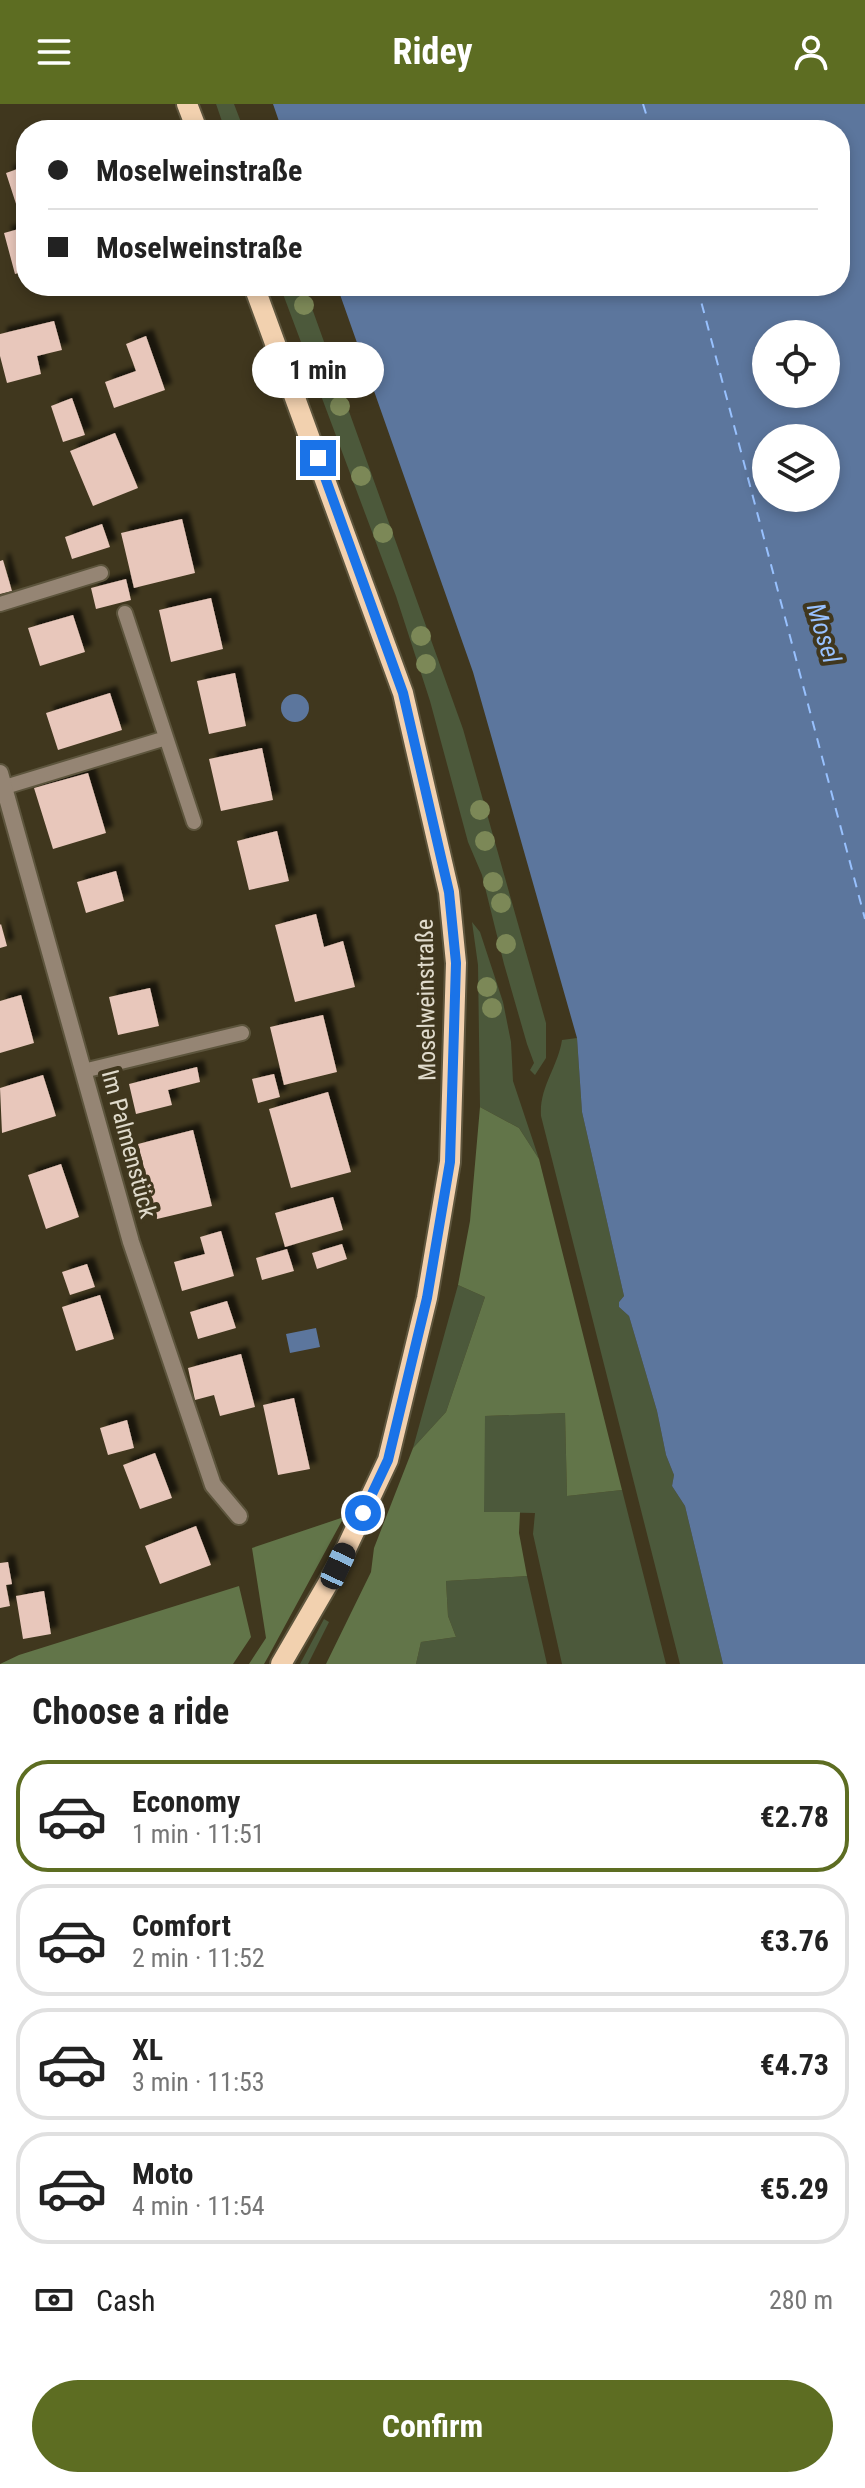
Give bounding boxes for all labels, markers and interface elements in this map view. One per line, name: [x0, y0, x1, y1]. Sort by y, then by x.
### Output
icon: menu: [32, 30, 76, 74]
icon: person: [789, 30, 833, 74]
text: Ridey: [393, 31, 472, 73]
text: Moselweinstraße: [96, 153, 302, 188]
text: Moselweinstraße: [96, 230, 302, 265]
map controls: [752, 320, 840, 512]
button: locate: [752, 320, 840, 408]
callout: 1 min: [252, 342, 384, 398]
text: 1 min: [289, 355, 347, 385]
button: layers: [752, 424, 840, 512]
route end: [300, 440, 336, 476]
water label: Mosel: [801, 600, 848, 668]
street label: Moselweinstraße: [411, 919, 441, 1081]
street label: Im Palmenstück: [96, 1067, 162, 1221]
route start: [345, 1495, 381, 1531]
car: [317, 1539, 359, 1593]
text: Choose a ride: [32, 1691, 229, 1733]
icon: car: [36, 1780, 108, 1852]
text: Economy: [132, 1784, 240, 1819]
text: €2.78: [760, 1799, 829, 1834]
text: 1 min · 11:51: [132, 1819, 265, 1849]
icon: car: [36, 1904, 108, 1976]
text: Comfort: [132, 1908, 231, 1943]
text: €3.76: [760, 1923, 829, 1958]
text: 2 min · 11:52: [132, 1943, 265, 1973]
icon: car: [36, 2028, 108, 2100]
text: XL: [132, 2032, 163, 2067]
text: €4.73: [760, 2047, 829, 2082]
text: 3 min · 11:53: [132, 2067, 265, 2097]
icon: car: [36, 2152, 108, 2224]
text: Moto: [132, 2156, 193, 2191]
text: €5.29: [760, 2171, 829, 2206]
text: 4 min · 11:54: [132, 2191, 265, 2221]
icon: cash: [32, 2278, 76, 2322]
text: Cash: [96, 2283, 156, 2318]
text: 280 m: [769, 2285, 833, 2315]
button: Confirm: [32, 2380, 833, 2472]

